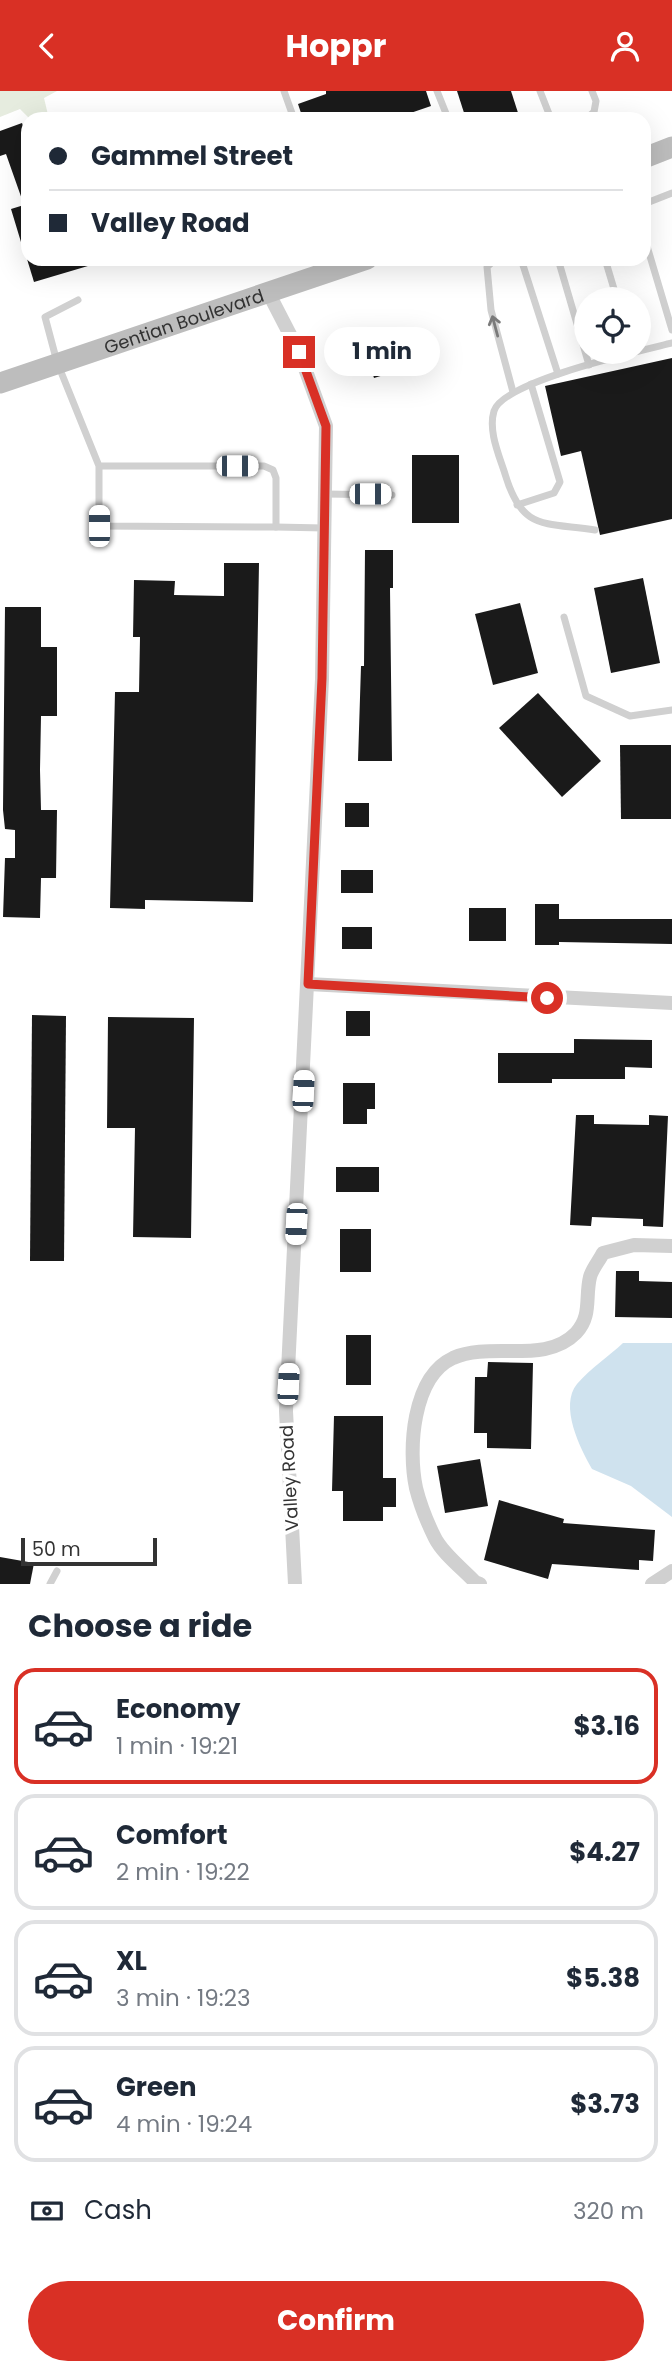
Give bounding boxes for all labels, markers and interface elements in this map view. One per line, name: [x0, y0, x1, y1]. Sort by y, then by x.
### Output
text: Hoppr: [286, 23, 386, 68]
icon: back: [28, 27, 66, 65]
icon: person: [606, 27, 644, 65]
text: Gammel Street: [91, 138, 293, 174]
text: Valley Road: [91, 205, 250, 241]
street label: Gentian Boulevard: [101, 282, 267, 359]
map controls: [574, 287, 651, 364]
button: locate: [574, 287, 651, 364]
one-way arrow: [488, 316, 501, 338]
callout: 1 min: [324, 327, 439, 377]
text: 1 min: [352, 335, 412, 367]
route end: [283, 336, 315, 368]
car: [217, 456, 259, 477]
car: [350, 484, 392, 505]
car: [89, 505, 110, 547]
route start: [531, 982, 563, 1014]
car: [292, 1069, 315, 1113]
car: [285, 1202, 308, 1246]
car: [277, 1362, 300, 1406]
street label: Valley Road: [274, 1424, 304, 1532]
scale bar: [21, 1535, 158, 1567]
text: 50 m: [32, 1536, 81, 1563]
text: Choose a ride: [28, 1603, 252, 1648]
text: Economy: [116, 1691, 240, 1727]
icon: car: [32, 1695, 95, 1758]
text: $3.16: [573, 1708, 640, 1744]
text: 1 min · 19:21: [116, 1730, 238, 1762]
text: Comfort: [116, 1817, 228, 1853]
icon: car: [32, 1821, 95, 1884]
text: $4.27: [569, 1834, 640, 1870]
text: 2 min · 19:22: [116, 1856, 250, 1888]
text: XL: [116, 1943, 147, 1979]
icon: car: [32, 1947, 95, 2010]
text: $5.38: [566, 1960, 640, 1996]
text: 3 min · 19:23: [116, 1982, 250, 2014]
text: Green: [116, 2069, 197, 2105]
icon: car: [32, 2073, 95, 2136]
text: $3.73: [570, 2086, 640, 2122]
text: 4 min · 19:24: [116, 2108, 252, 2140]
icon: cash: [28, 2192, 66, 2230]
text: Cash: [84, 2192, 152, 2228]
text: 320 m: [573, 2195, 644, 2227]
button: Confirm: [28, 2281, 644, 2361]

